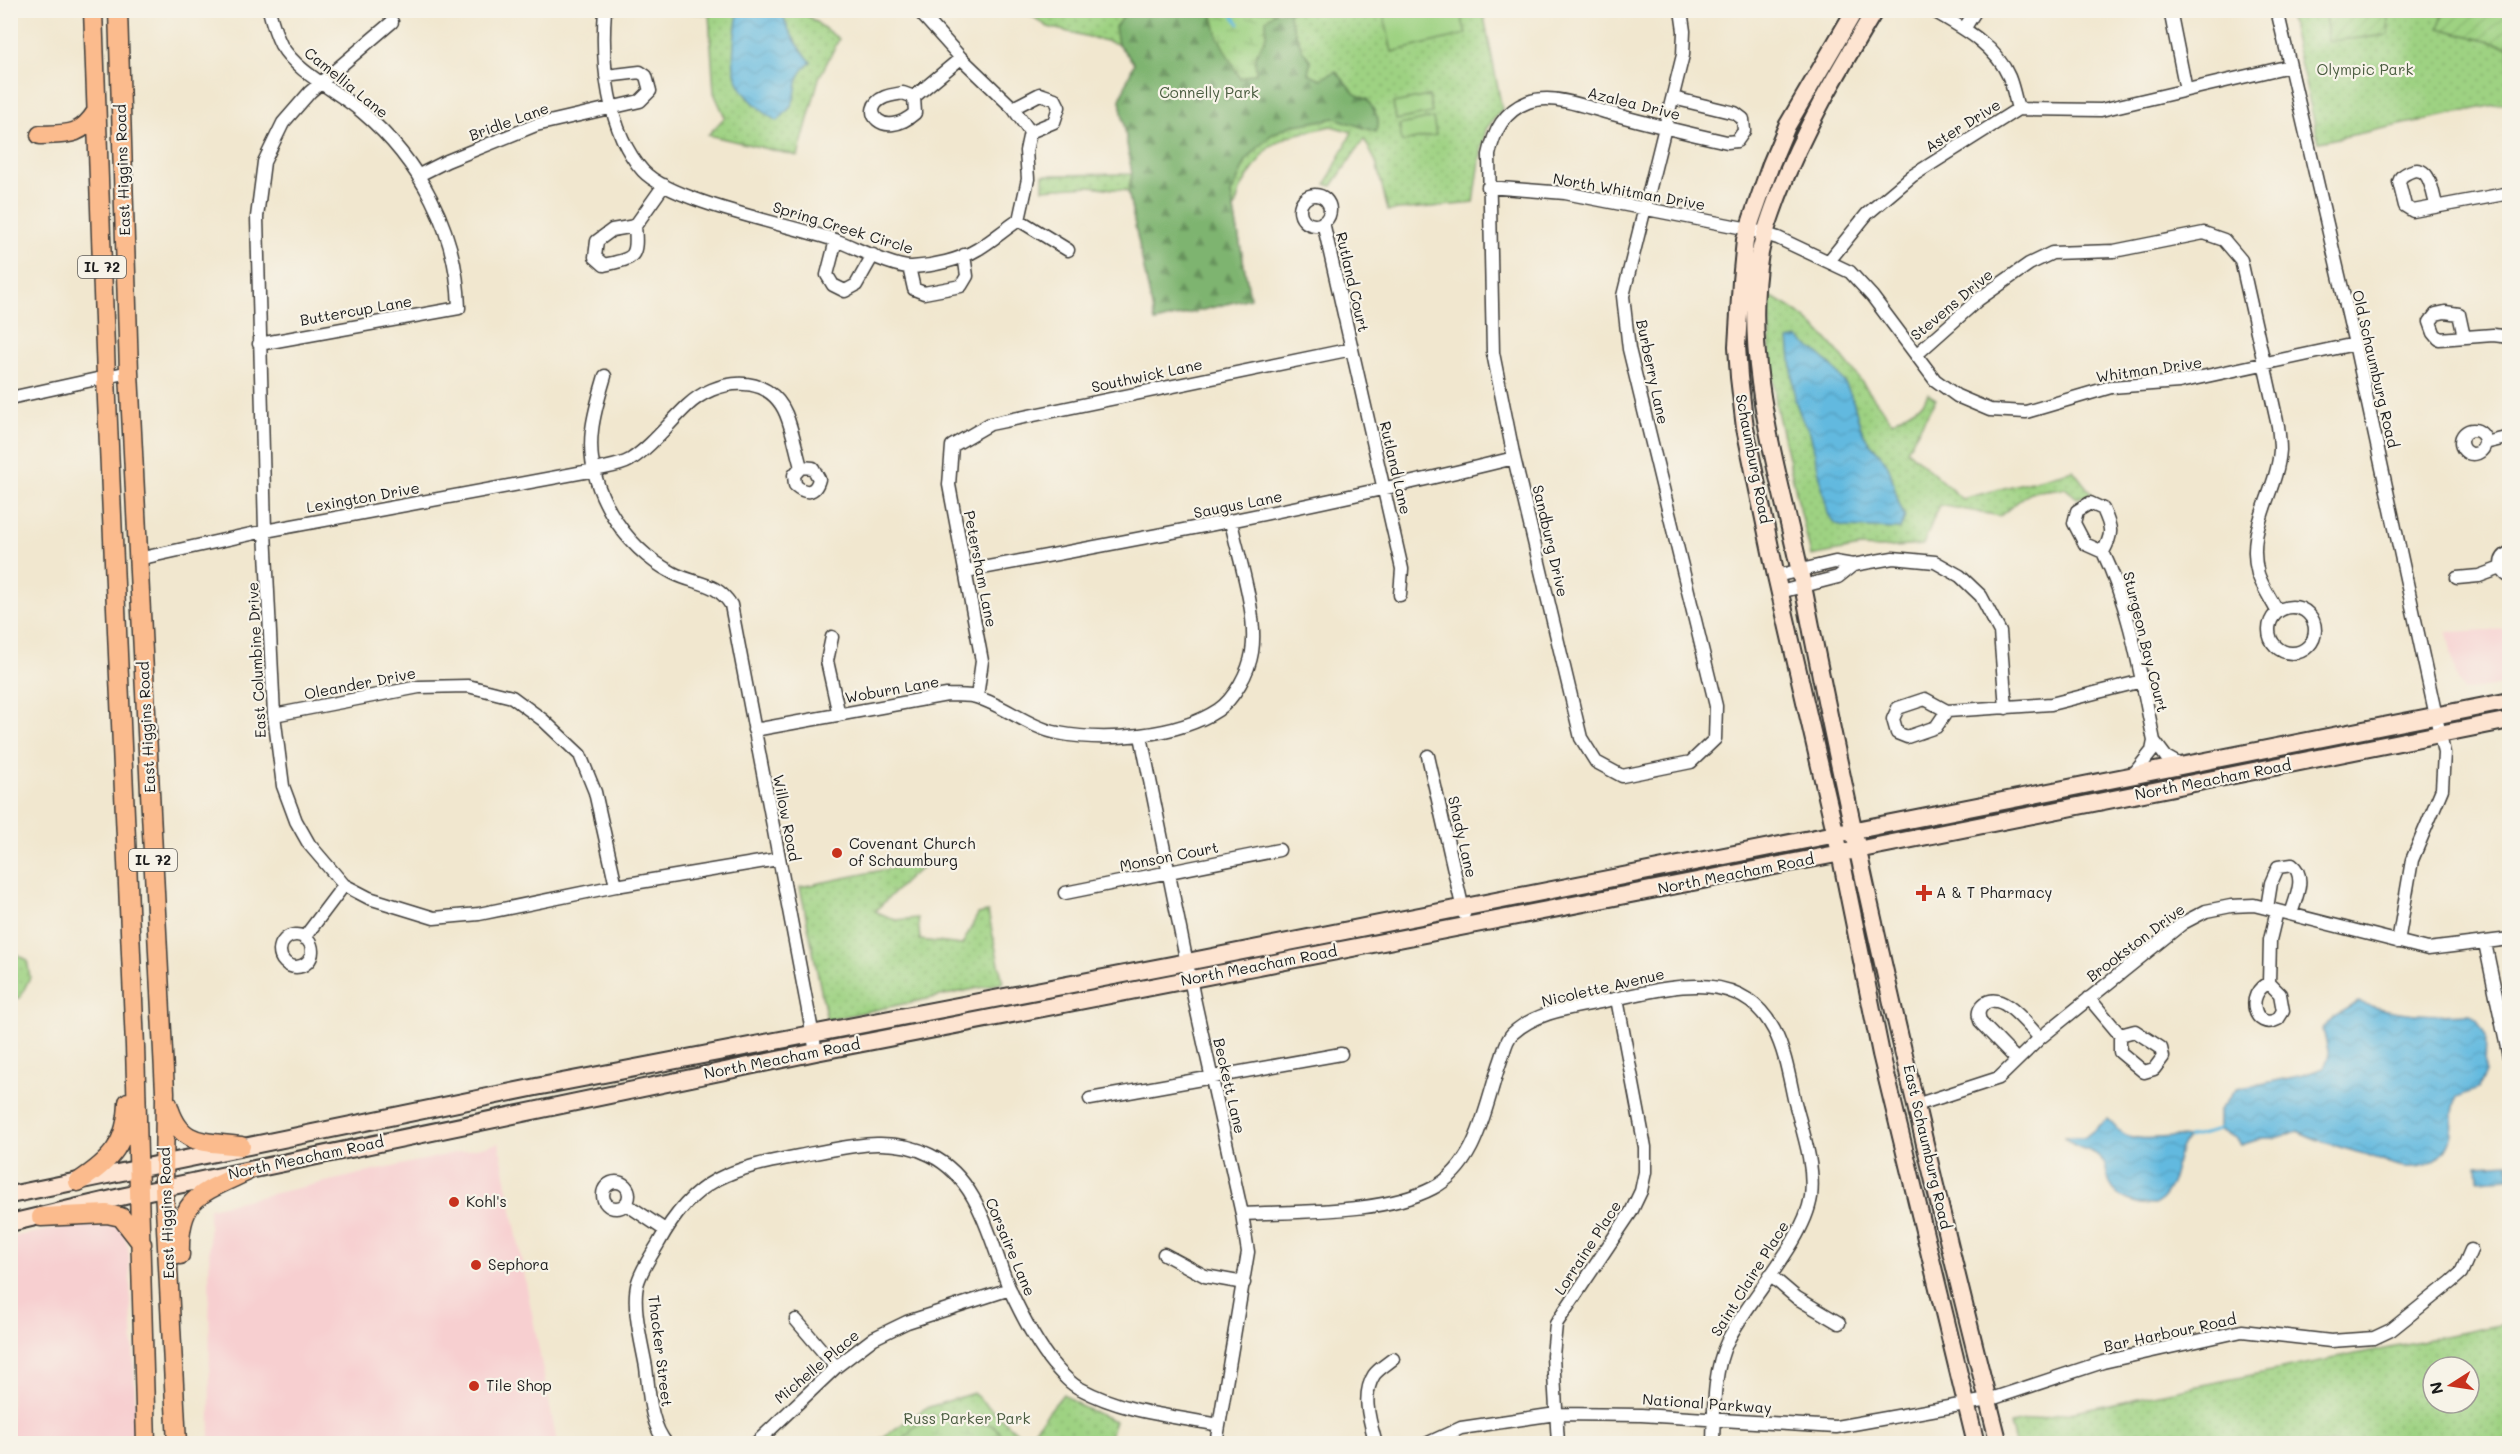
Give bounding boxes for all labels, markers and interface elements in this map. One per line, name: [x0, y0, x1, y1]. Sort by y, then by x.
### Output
street label: Camellia Lane: [301, 42, 393, 122]
park label: Olympic Park: [2317, 59, 2413, 79]
park label: Connelly Park: [1159, 82, 1259, 102]
street label: Azalea Drive: [1586, 82, 1683, 124]
street label: Aster Drive: [1921, 94, 2004, 156]
street label: Bridle Lane: [466, 97, 551, 145]
street label: East Higgins Road: [110, 104, 134, 236]
street label: North Whitman Drive: [1551, 168, 1707, 214]
street label: Spring Creek Circle: [771, 196, 916, 258]
street label: Rutland Court: [1332, 230, 1374, 334]
road number: IL 72: [78, 256, 126, 278]
street label: Stevens Drive: [1906, 264, 1997, 345]
street label: Old Schaumburg Road: [2348, 288, 2404, 450]
street label: Buttercup Lane: [298, 290, 413, 330]
street label: Burberry Lane: [1632, 318, 1674, 426]
street label: Whitman Drive: [2095, 352, 2203, 386]
street label: Southwick Lane: [1089, 353, 1204, 397]
street label: Schaumburg Road: [1732, 392, 1776, 525]
street label: Rutland Lane: [1376, 419, 1416, 516]
street label: Lexington Drive: [305, 477, 421, 517]
street label: Sandburg Drive: [1528, 483, 1574, 599]
street label: Saugus Lane: [1192, 486, 1284, 522]
street label: Petersham Lane: [960, 509, 1002, 629]
street label: Sturgeon Bay Court: [2119, 569, 2173, 714]
street label: East Columbine Drive: [242, 581, 270, 739]
street label: East Higgins Road: [133, 661, 159, 793]
street label: Oleander Drive: [302, 662, 417, 704]
street label: Woburn Lane: [843, 671, 940, 707]
street label: North Meacham Road: [2133, 754, 2293, 804]
street label: Willow Road: [769, 773, 805, 863]
street label: Shady Lane: [1444, 794, 1482, 880]
place label: Covenant Church of Schaumburg: [849, 833, 975, 870]
street label: Monson Court: [1118, 837, 1220, 875]
marker: Covenant Church of Schaumburg: [830, 846, 844, 860]
street label: North Meacham Road: [1656, 848, 1816, 898]
road number: IL 72: [129, 849, 177, 871]
place label: A & T Pharmacy: [1936, 882, 2053, 902]
marker: A & T Pharmacy: [1917, 886, 1931, 900]
street label: Brookston Drive: [2082, 899, 2189, 986]
street label: North Meacham Road: [1179, 940, 1339, 990]
street label: Nicolette Avenue: [1539, 963, 1666, 1011]
street label: North Meacham Road: [702, 1033, 862, 1083]
street label: Beckett Lane: [1209, 1036, 1251, 1136]
street label: East Schaumburg Road: [1899, 1063, 1957, 1231]
street label: North Meacham Road: [226, 1131, 385, 1183]
street label: East Higgins Road: [154, 1147, 178, 1279]
place label: Kohl's: [466, 1191, 507, 1211]
street label: Corsaire Lane: [981, 1194, 1041, 1299]
marker: Kohl's: [447, 1195, 461, 1209]
street label: Lorraine Place: [1549, 1196, 1625, 1298]
street label: Saint Claire Place: [1706, 1217, 1793, 1340]
place label: Sephora: [488, 1254, 549, 1274]
marker: Sephora: [469, 1258, 483, 1272]
street label: Thacker Street: [644, 1294, 678, 1408]
street label: Bar Harbour Road: [2102, 1308, 2238, 1356]
street label: Michelle Place: [770, 1325, 863, 1408]
north arrow: [2421, 1355, 2481, 1415]
place label: Tile Shop: [486, 1375, 552, 1395]
marker: Tile Shop: [467, 1379, 481, 1393]
text: N: [2424, 1380, 2447, 1396]
street label: National Parkway: [1642, 1389, 1773, 1418]
park label: Russ Parker Park: [904, 1408, 1030, 1428]

